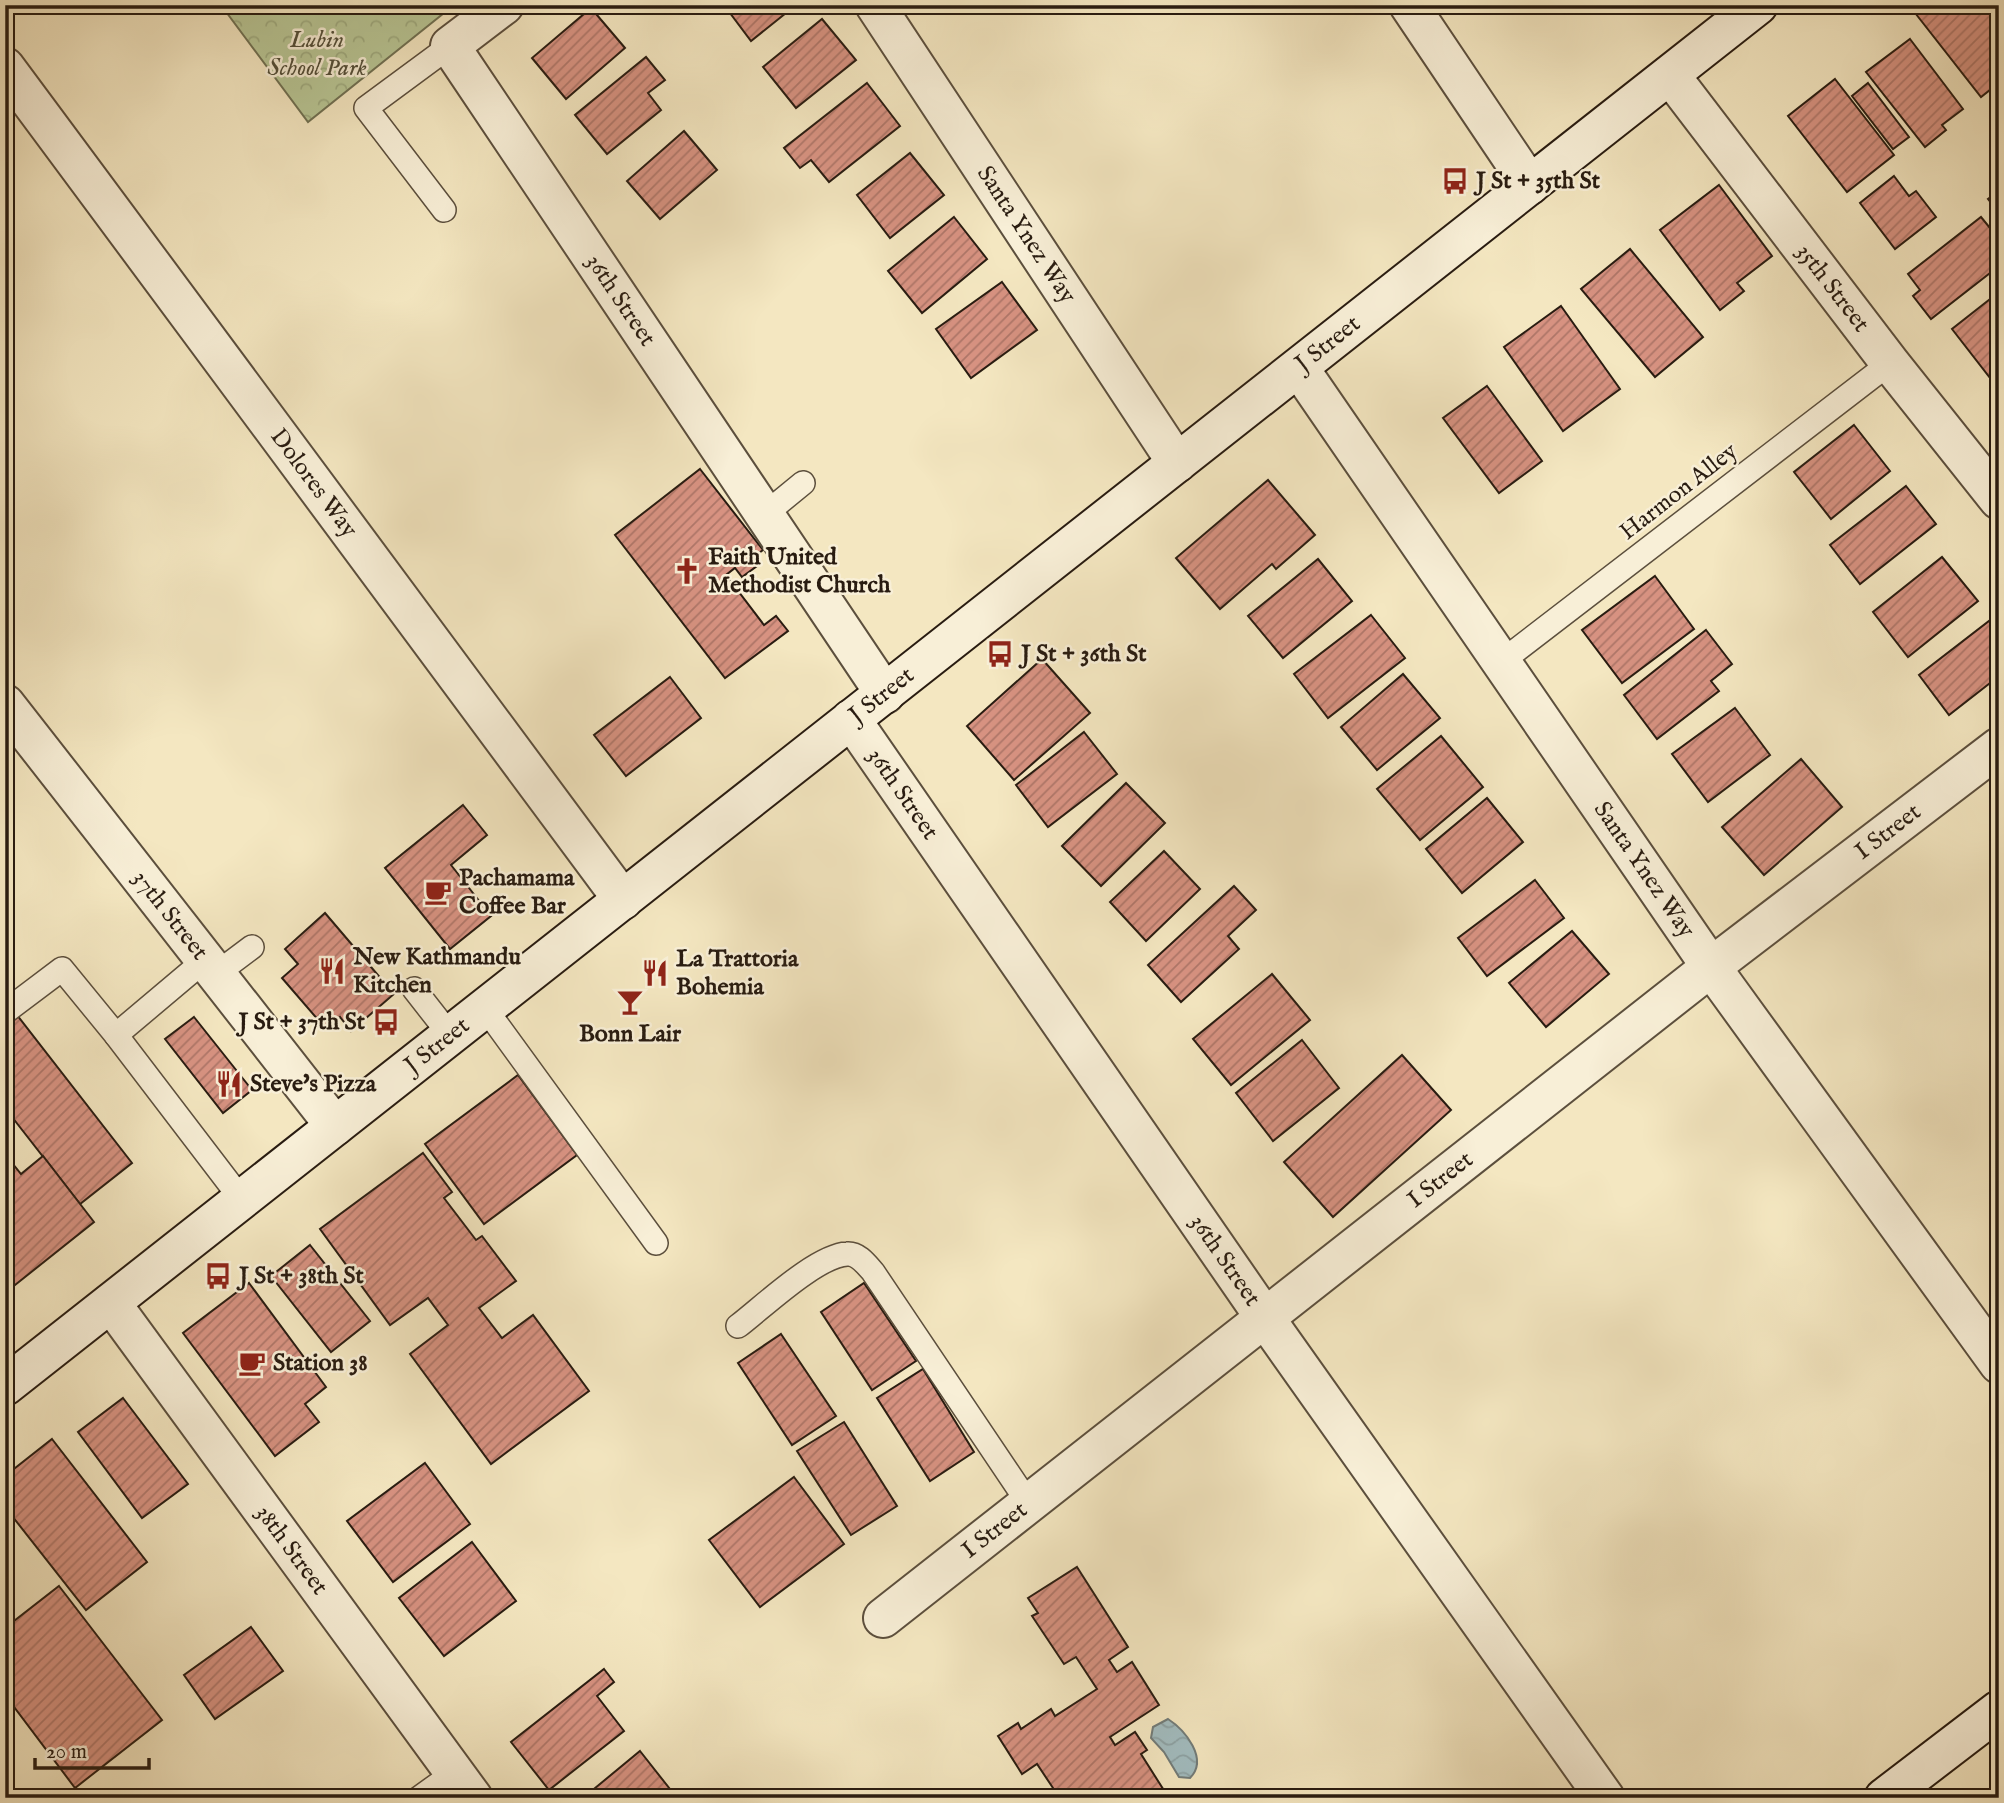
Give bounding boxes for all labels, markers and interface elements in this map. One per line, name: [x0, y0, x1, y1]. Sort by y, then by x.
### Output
park label: Lubin School Park: [267, 25, 367, 84]
street label: Santa Ynez Way: [970, 160, 1083, 309]
bus stop icon: J St + 35th St: [1440, 166, 1470, 196]
place label: J St + 35th St: [1473, 166, 1601, 197]
street label: 35th Street: [1789, 237, 1876, 339]
street label: 36th Street: [579, 248, 663, 352]
street label: J Street: [1287, 309, 1367, 381]
street label: Dolores Way: [263, 422, 364, 544]
street label: Harmon Alley: [1614, 436, 1744, 548]
place label: Faith United Methodist Church: [708, 542, 891, 601]
church icon: Faith United Methodist Church: [672, 556, 702, 586]
bus stop icon: J St + 36th St: [985, 639, 1015, 669]
place label: J St + 36th St: [1018, 639, 1147, 670]
street label: J Street: [840, 660, 921, 733]
street label: 36th Street: [860, 742, 945, 846]
street label: Santa Ynez Way: [1586, 796, 1702, 944]
street label: I Street: [1849, 797, 1927, 867]
place label: Pachamama Coffee Bar: [459, 863, 575, 922]
street label: 37th Street: [125, 864, 215, 966]
cafe icon: Pachamama Coffee Bar: [423, 877, 453, 907]
place label: New Kathmandu Kitchen: [352, 942, 521, 1001]
place label: La Trattoria Bohemia: [676, 944, 799, 1003]
restaurant icon: New Kathmandu Kitchen: [317, 956, 347, 986]
restaurant icon: La Trattoria Bohemia: [640, 958, 670, 988]
bar icon: Bonn Lair: [615, 987, 645, 1017]
place label: J St + 37th St: [235, 1007, 366, 1038]
bus stop icon: J St + 37th St: [371, 1007, 401, 1037]
street label: J Street: [396, 1010, 476, 1083]
place label: Bonn Lair: [579, 1019, 681, 1050]
restaurant icon: Steve's Pizza: [214, 1069, 244, 1099]
place label: Steve's Pizza: [250, 1069, 377, 1100]
street label: I Street: [1401, 1144, 1480, 1215]
street label: 36th Street: [1183, 1208, 1268, 1312]
bus stop icon: J St + 38th St: [203, 1261, 233, 1291]
place label: J St + 38th St: [236, 1261, 365, 1292]
cafe icon: Station 38: [237, 1348, 267, 1378]
place label: Station 38: [273, 1348, 368, 1379]
street label: I Street: [955, 1495, 1034, 1566]
street label: 38th Street: [248, 1499, 335, 1601]
scale bar: [35, 1726, 149, 1770]
text: 20 m: [46, 1739, 87, 1766]

